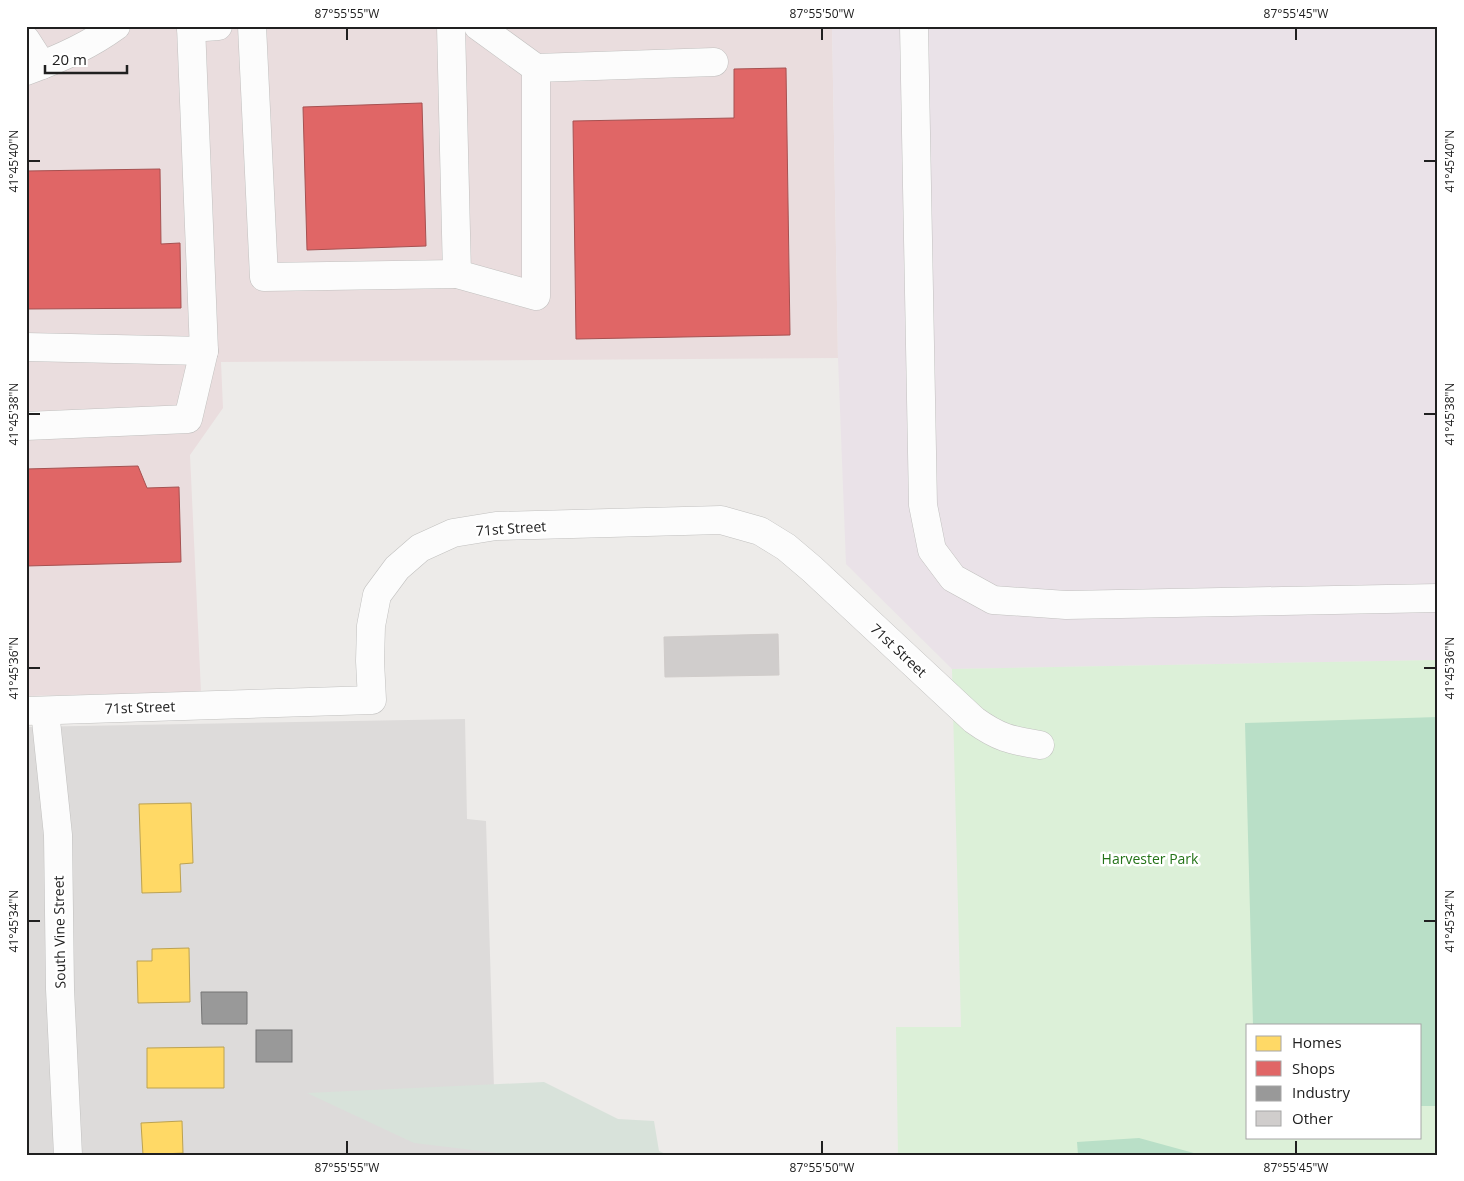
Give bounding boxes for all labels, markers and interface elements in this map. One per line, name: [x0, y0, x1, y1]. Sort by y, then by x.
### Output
text: 87°55'55"W: [315, 5, 379, 22]
text: 87°55'50"W: [790, 5, 854, 22]
text: 87°55'45"W: [1264, 5, 1328, 22]
scale bar: [45, 42, 128, 74]
text: 20 m: [52, 49, 87, 69]
text: 41°45'40"N: [5, 130, 22, 192]
text: 41°45'40"N: [1441, 130, 1458, 192]
text: 41°45'38"N: [5, 383, 22, 445]
text: 41°45'38"N: [1441, 383, 1458, 445]
street label: 71st Street: [475, 516, 547, 540]
street label: 71st Street: [867, 619, 931, 681]
text: 41°45'36"N: [5, 637, 22, 699]
text: 41°45'36"N: [1441, 637, 1458, 699]
street label: 71st Street: [104, 696, 176, 718]
park label: Harvester Park: [1102, 849, 1199, 868]
street label: South Vine Street: [49, 875, 69, 989]
text: 41°45'34"N: [5, 890, 22, 952]
text: 41°45'34"N: [1441, 890, 1458, 952]
legend: [1246, 1024, 1422, 1138]
text: Homes: [1292, 1032, 1342, 1052]
text: Shops: [1292, 1058, 1335, 1078]
text: Industry: [1292, 1082, 1350, 1102]
text: Other: [1292, 1108, 1333, 1128]
text: 87°55'55"W: [315, 1159, 379, 1176]
text: 87°55'50"W: [790, 1159, 854, 1176]
text: 87°55'45"W: [1264, 1159, 1328, 1176]

